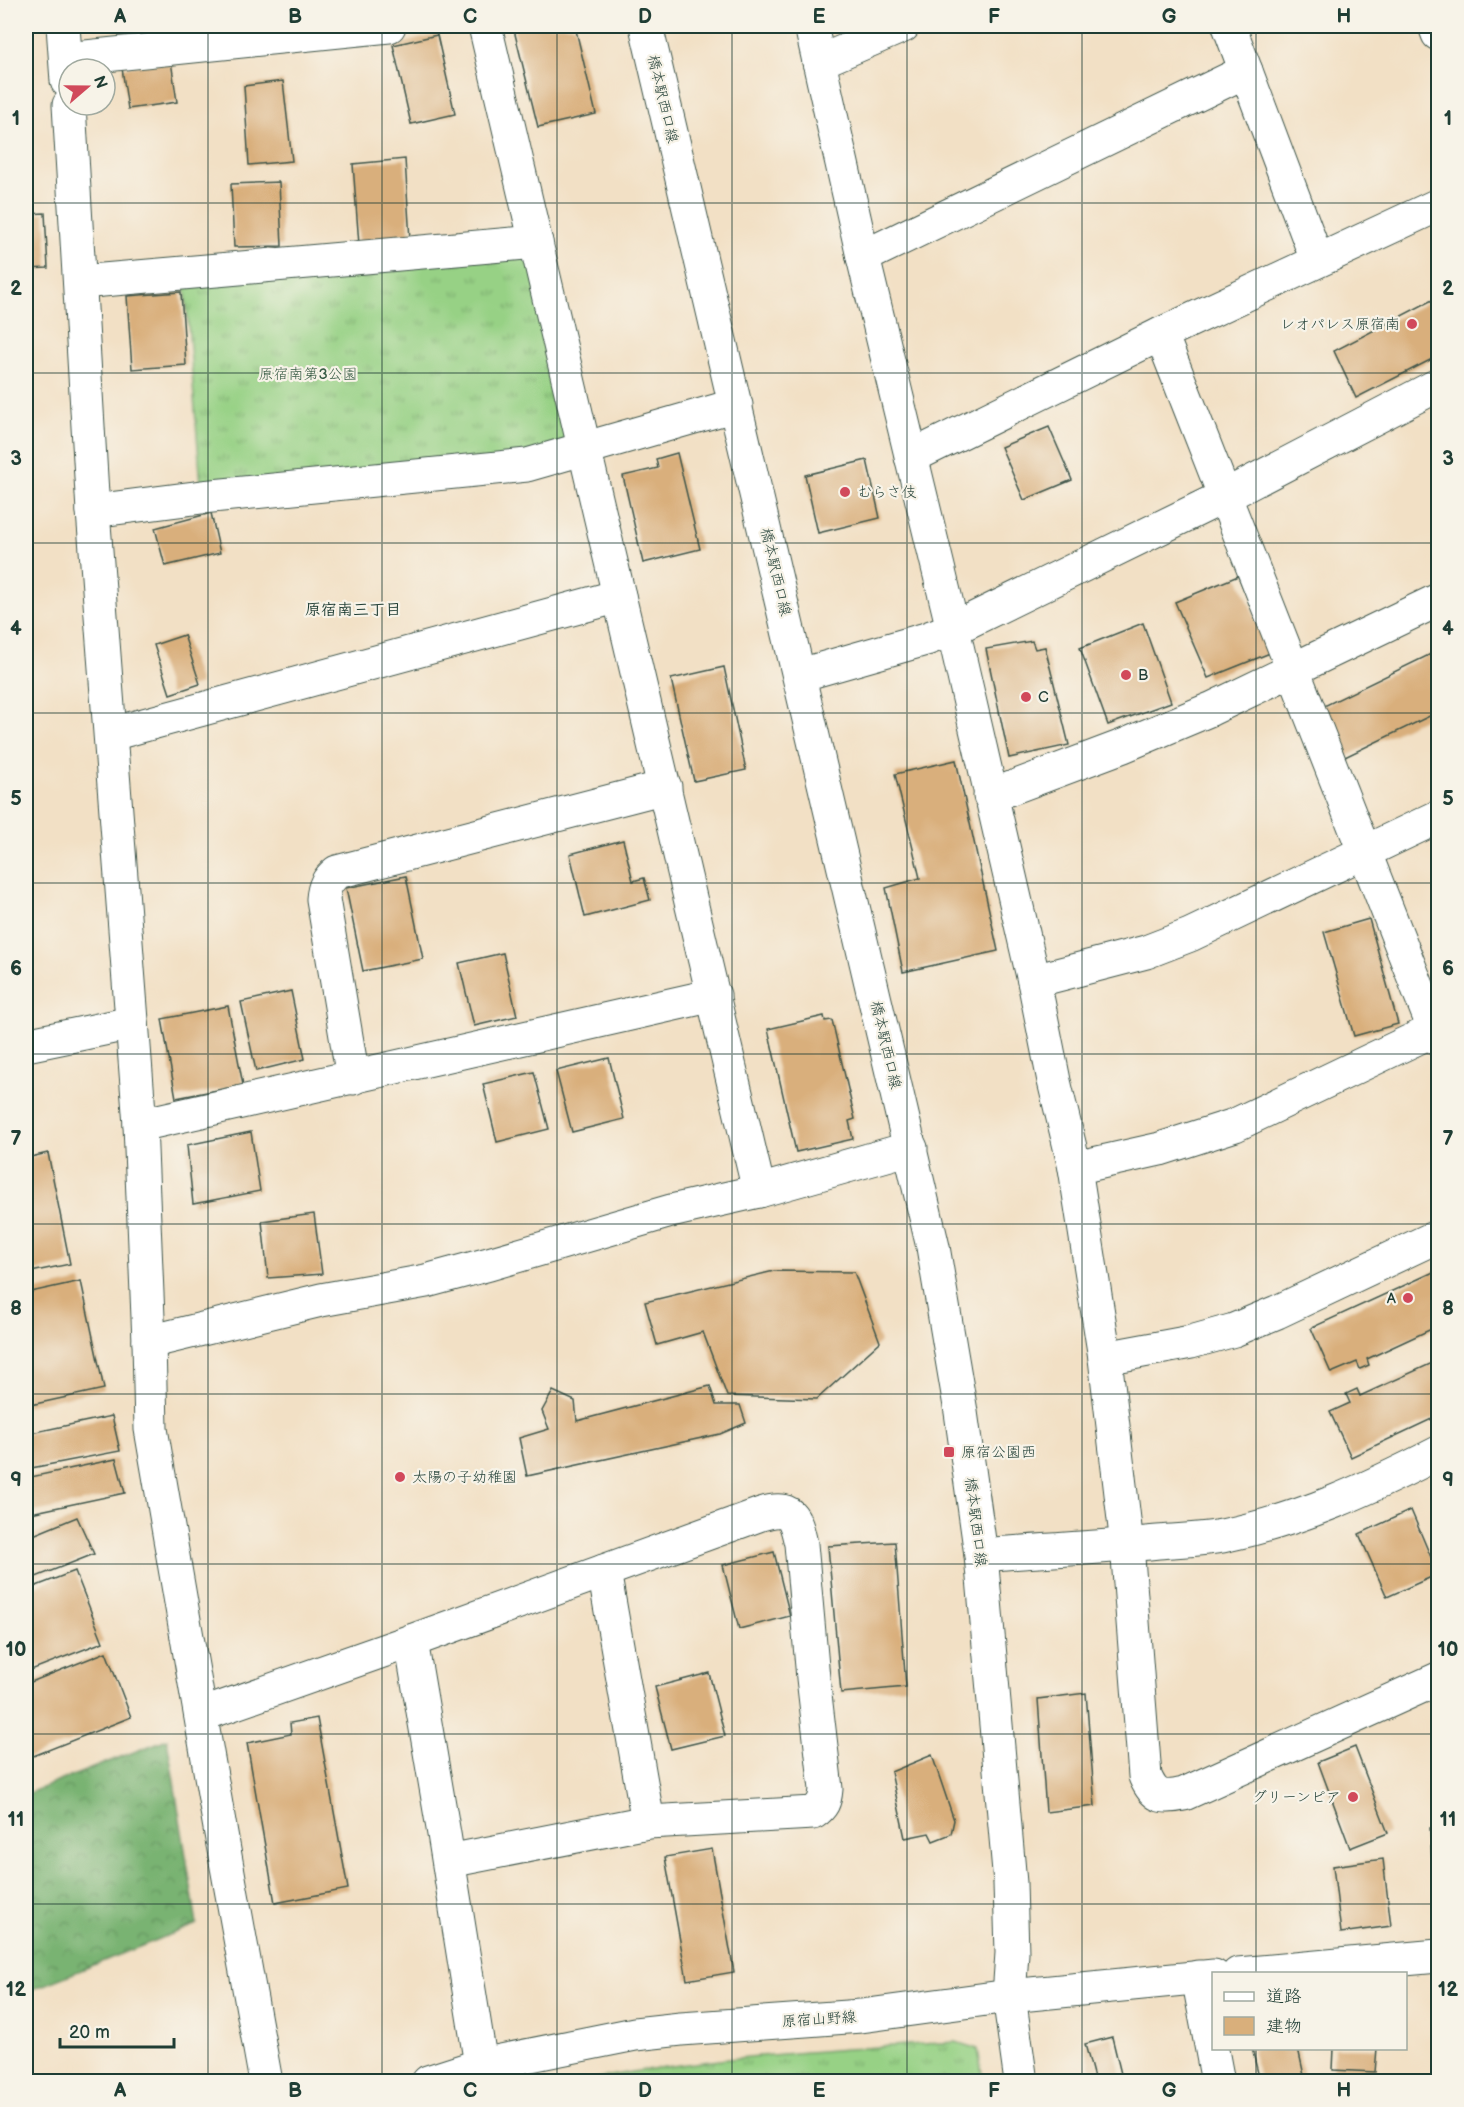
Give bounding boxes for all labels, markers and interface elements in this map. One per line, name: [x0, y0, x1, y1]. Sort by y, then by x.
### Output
text: A: [113, 5, 127, 29]
text: B: [288, 5, 302, 29]
text: C: [463, 5, 477, 29]
text: D: [638, 5, 652, 29]
text: E: [813, 5, 826, 29]
text: F: [988, 5, 1000, 29]
text: G: [1162, 5, 1177, 29]
text: H: [1337, 5, 1351, 29]
street label: 橋本駅西口線: [643, 53, 682, 145]
north arrow: [57, 57, 117, 117]
text: N: [89, 73, 111, 91]
text: 1: [12, 107, 20, 131]
text: 1: [1444, 107, 1452, 131]
text: 2: [10, 277, 22, 301]
text: 2: [1442, 277, 1454, 301]
place label: レオパレス原宿南: [1280, 315, 1400, 334]
marker: レオパレス原宿南: [1405, 317, 1419, 331]
park label: 原宿南第3公園: [258, 365, 358, 384]
text: 3: [10, 447, 22, 471]
text: 3: [1442, 447, 1454, 471]
place label: むらさ伎: [857, 483, 916, 502]
marker: むらさ伎: [838, 485, 852, 499]
street label: 橋本駅西口線: [756, 526, 795, 618]
district label: 原宿南三丁目: [305, 601, 401, 620]
text: 4: [10, 617, 22, 641]
text: 4: [1442, 617, 1454, 641]
place label: B: [1138, 666, 1148, 685]
marker: B: [1119, 668, 1133, 682]
place label: C: [1038, 688, 1049, 707]
marker: C: [1019, 690, 1033, 704]
text: 5: [10, 787, 22, 811]
text: 5: [1442, 787, 1454, 811]
text: 6: [10, 957, 22, 981]
text: 6: [1442, 957, 1454, 981]
street label: 橋本駅西口線: [866, 999, 905, 1091]
text: 7: [10, 1127, 22, 1151]
text: 7: [1442, 1127, 1454, 1151]
place label: A: [1387, 1289, 1397, 1308]
marker: A: [1401, 1291, 1415, 1305]
text: 8: [10, 1297, 22, 1321]
text: 8: [1442, 1297, 1454, 1321]
place label: 原宿公園西: [961, 1443, 1036, 1462]
marker: 原宿公園西: [942, 1445, 956, 1459]
text: 9: [10, 1468, 22, 1492]
place label: 太陽の子幼稚園: [412, 1468, 517, 1487]
text: 9: [1442, 1468, 1454, 1492]
marker: 太陽の子幼稚園: [393, 1470, 407, 1484]
street label: 橋本駅西口線: [961, 1476, 990, 1568]
text: 10: [6, 1638, 26, 1662]
text: 10: [1438, 1638, 1458, 1662]
place label: グリーンピア: [1252, 1788, 1341, 1807]
marker: グリーンピア: [1346, 1790, 1360, 1804]
text: 11: [8, 1808, 24, 1832]
text: 11: [1440, 1808, 1456, 1832]
legend: [1212, 1972, 1407, 2050]
text: 12: [6, 1978, 26, 2002]
text: 12: [1438, 1978, 1458, 2002]
text: 道路: [1266, 1986, 1302, 2007]
street label: 原宿山野線: [781, 2007, 857, 2032]
scale bar: [60, 2011, 174, 2049]
text: 建物: [1266, 2016, 1302, 2037]
text: 20 m: [69, 2022, 110, 2043]
text: A: [113, 2079, 127, 2103]
text: B: [288, 2079, 302, 2103]
text: C: [463, 2079, 477, 2103]
text: D: [638, 2079, 652, 2103]
text: E: [813, 2079, 826, 2103]
text: F: [988, 2079, 1000, 2103]
text: G: [1162, 2079, 1177, 2103]
text: H: [1337, 2079, 1351, 2103]

